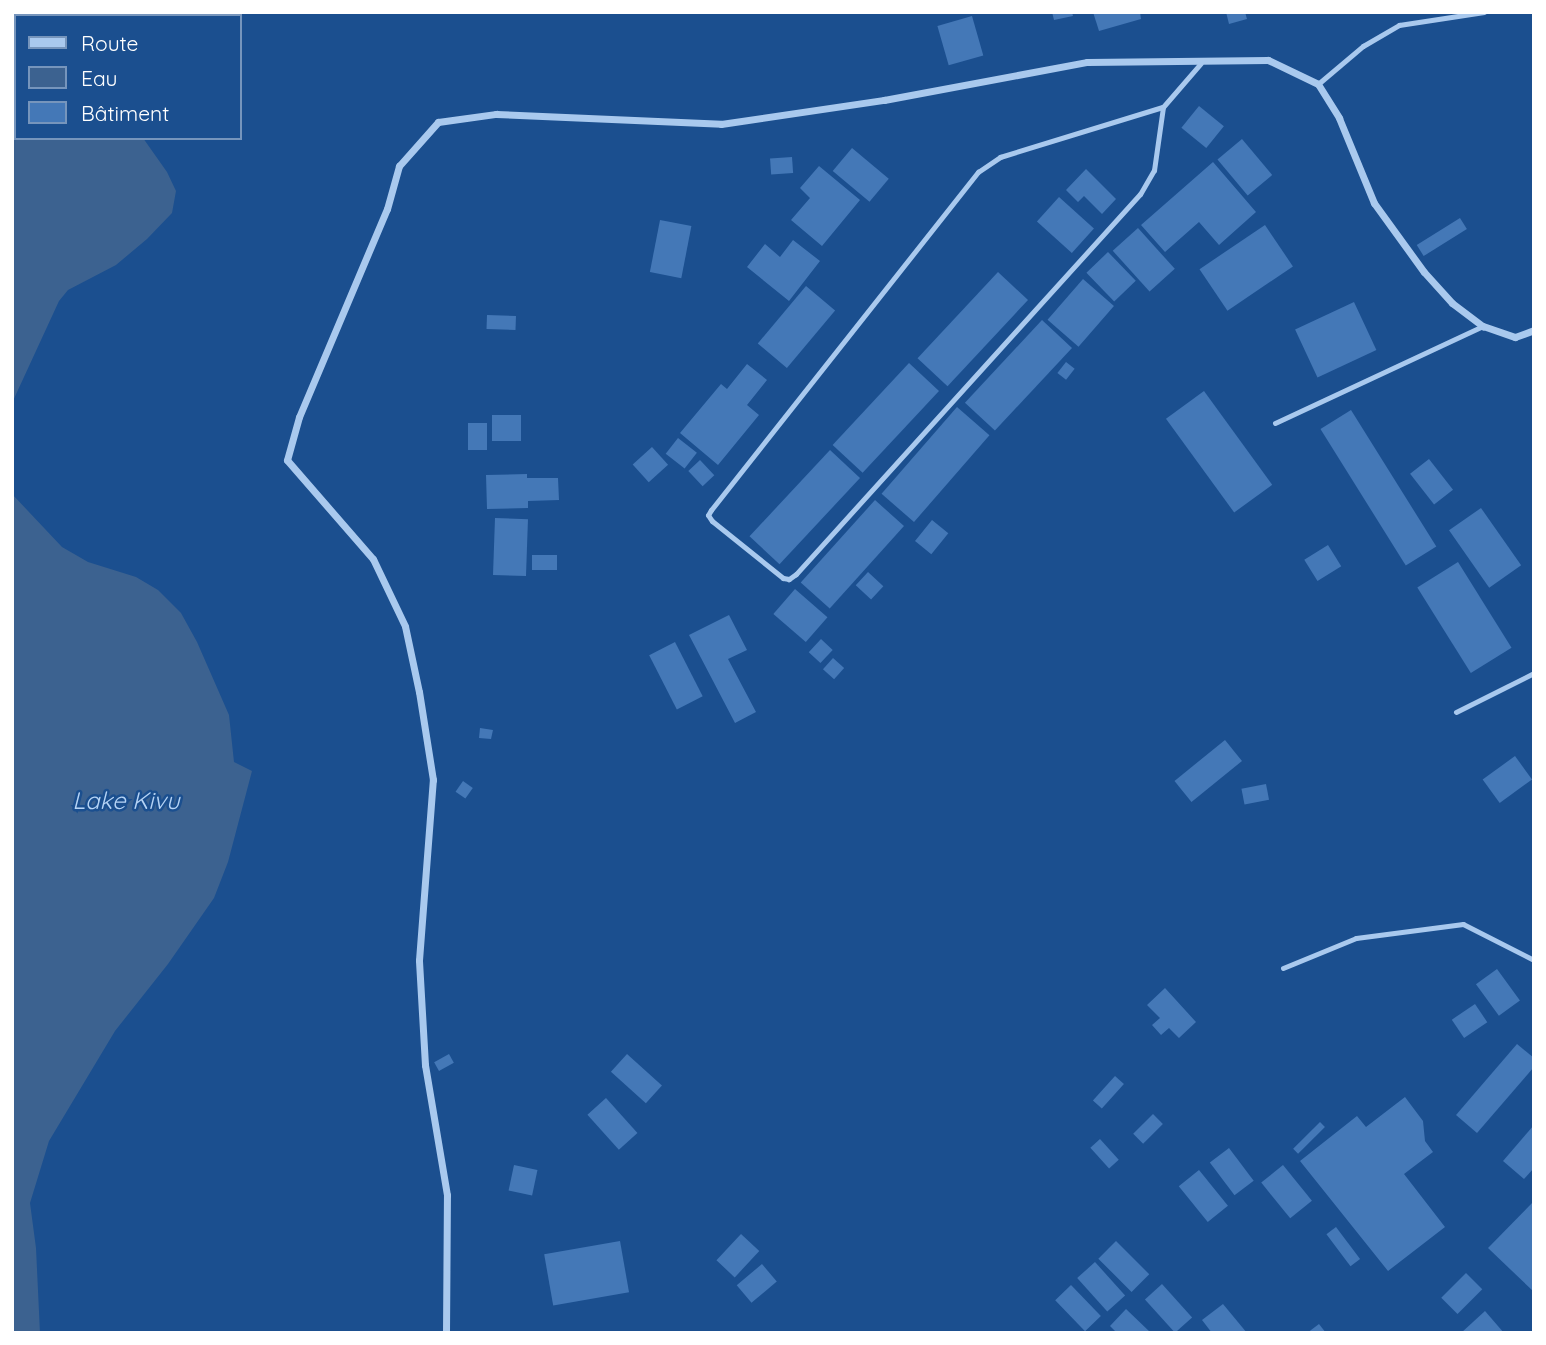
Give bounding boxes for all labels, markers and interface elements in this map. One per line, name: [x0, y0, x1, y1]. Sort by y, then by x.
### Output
legend: [14, 14, 242, 140]
text: Route: [81, 30, 138, 56]
text: Eau: [81, 65, 117, 91]
text: Bâtiment: [81, 100, 169, 126]
water label: Lake Kivu: [72, 787, 180, 815]

